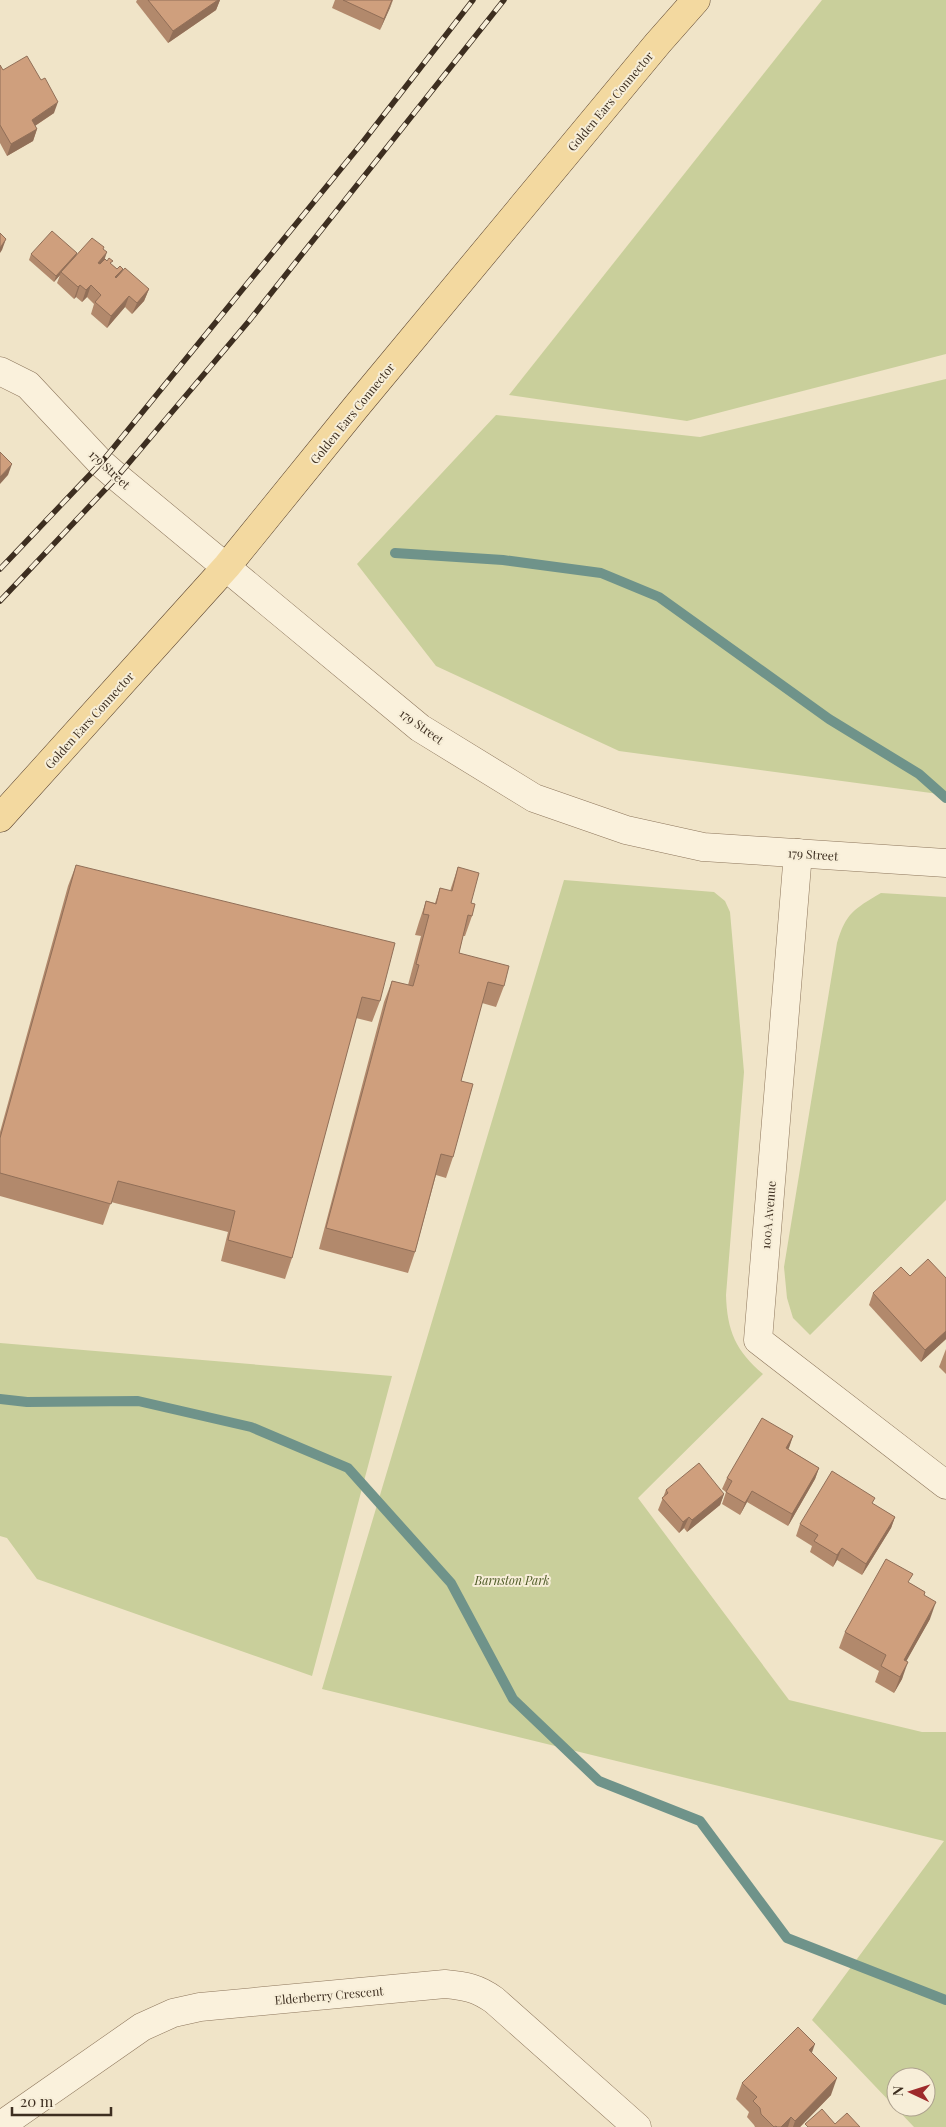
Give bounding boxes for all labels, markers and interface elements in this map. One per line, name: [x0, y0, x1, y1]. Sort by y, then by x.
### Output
street label: Golden Ears Connector: [564, 47, 657, 154]
street label: Golden Ears Connector: [306, 359, 398, 467]
street label: 179 Street: [86, 446, 135, 493]
street label: Golden Ears Connector: [41, 667, 137, 772]
street label: 179 Street: [397, 705, 448, 748]
street label: 179 Street: [787, 844, 840, 864]
street label: 100A Avenue: [757, 1180, 779, 1250]
park label: Barnston Park: [474, 1572, 549, 1588]
street label: Elderberry Crescent: [274, 1982, 385, 2008]
north arrow: [886, 2067, 936, 2117]
scale bar: [12, 2084, 111, 2116]
text: N: [888, 2085, 907, 2097]
text: 20 m: [20, 2091, 54, 2111]

